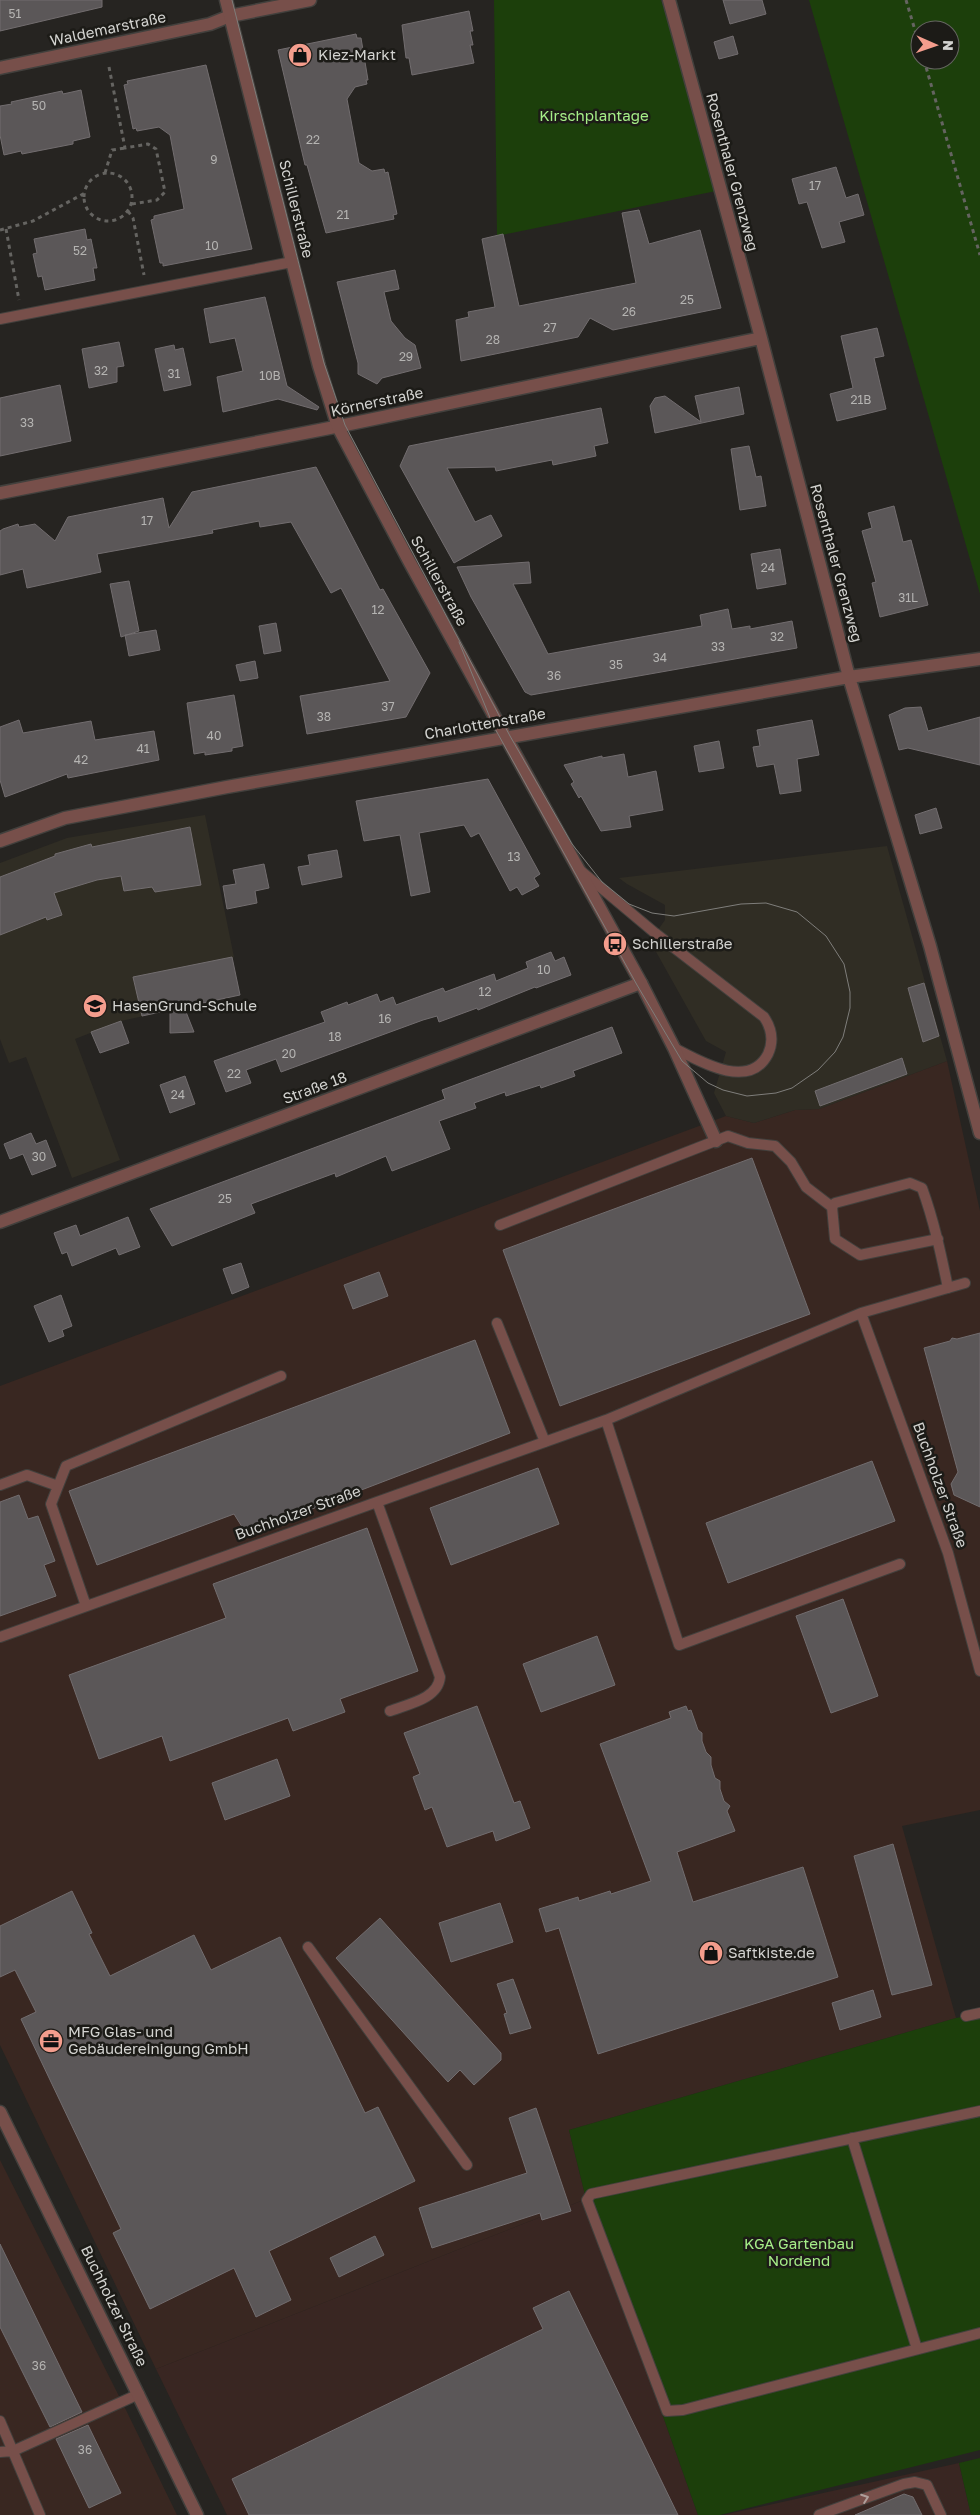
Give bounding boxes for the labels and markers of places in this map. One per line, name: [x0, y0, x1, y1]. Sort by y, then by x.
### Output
shop icon: Kiez-Markt: [287, 42, 313, 68]
place label: Kiez-Markt: [318, 45, 396, 63]
bus stop icon: Schillerstraße: [602, 931, 628, 957]
place label: Schillerstraße: [632, 934, 733, 952]
school or university icon: HasenGrund-Schule: [82, 993, 108, 1019]
place label: HasenGrund-Schule: [112, 996, 257, 1014]
shop icon: Saftkiste.de: [698, 1940, 724, 1966]
place label: Saftkiste.de: [728, 1943, 815, 1961]
place label: MFG Glas- und Gebäudereinigung GmbH: [68, 2022, 249, 2057]
office icon: MFG Glas- und Gebäudereinigung GmbH: [38, 2028, 64, 2054]

